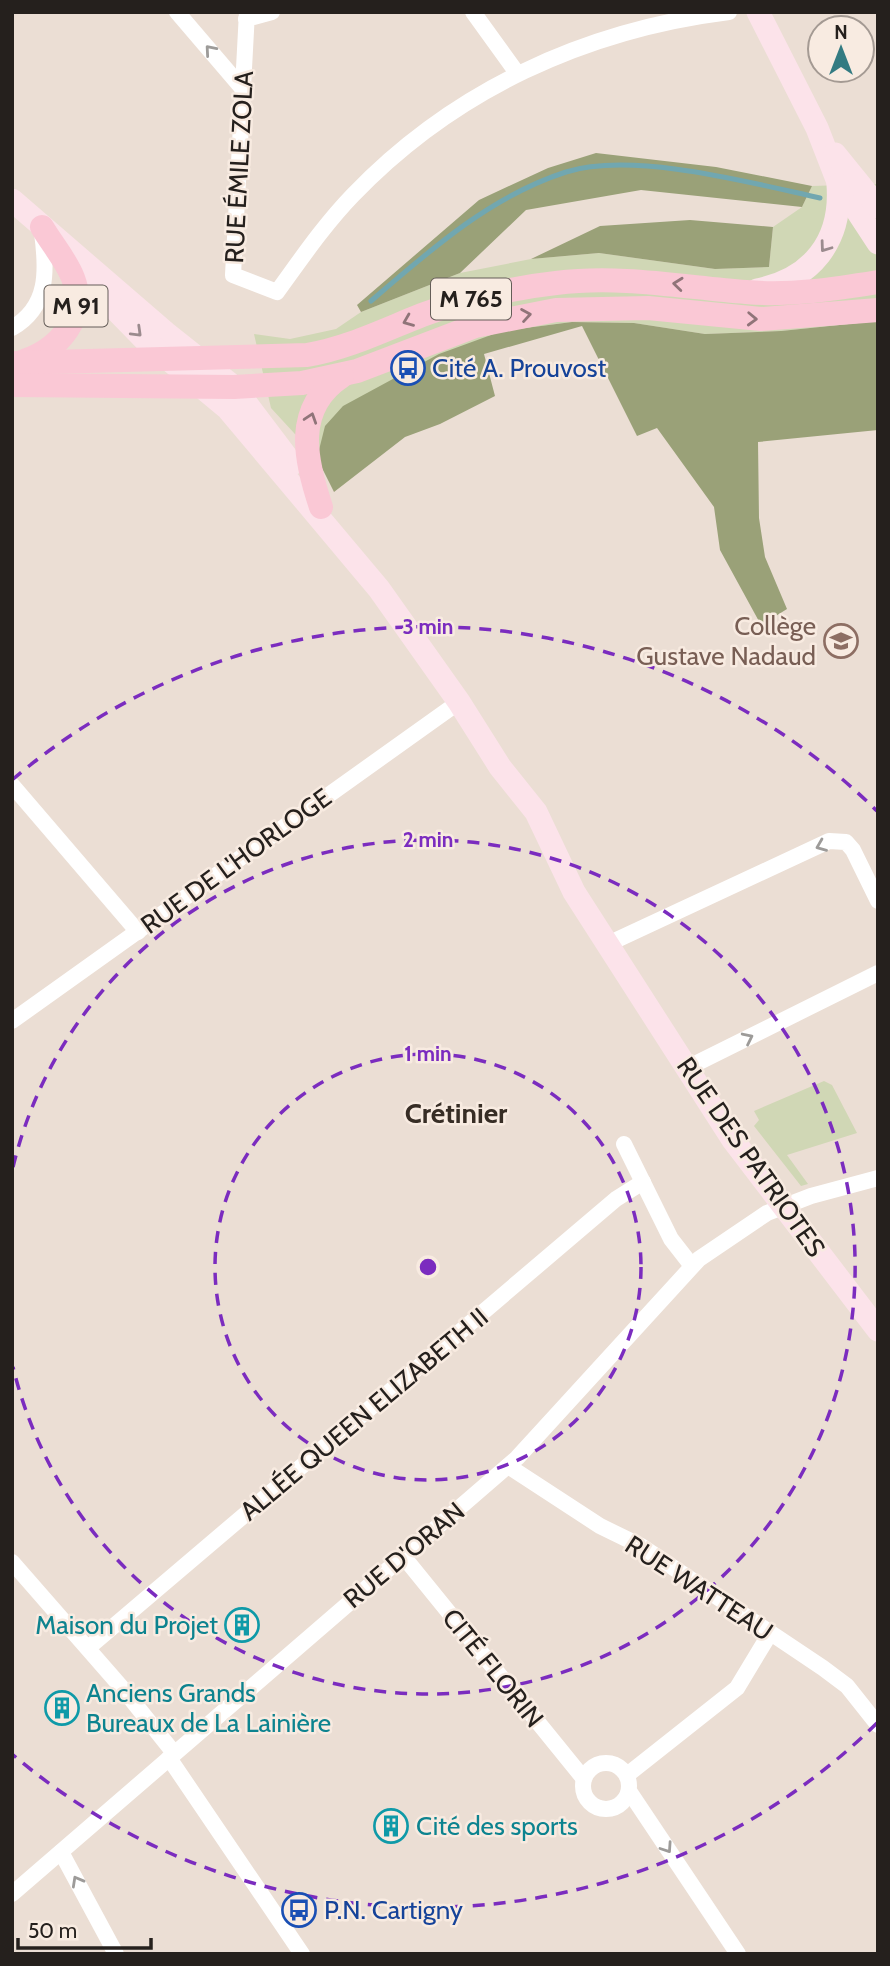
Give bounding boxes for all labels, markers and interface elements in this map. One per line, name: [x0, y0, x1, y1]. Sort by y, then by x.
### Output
north arrow: [806, 14, 876, 84]
text: N: [834, 21, 848, 44]
one-way arrow: [206, 46, 218, 59]
street label: RUE ÉMILE ZOLA: [218, 70, 260, 264]
one-way arrow: [821, 239, 833, 252]
one-way arrow: [672, 276, 684, 291]
road number: M 765: [431, 278, 511, 320]
road number: M 91: [44, 286, 108, 326]
one-way arrow: [520, 308, 532, 323]
one-way arrow: [747, 311, 758, 326]
one-way arrow: [402, 313, 414, 327]
one-way arrow: [129, 324, 142, 336]
bus stop icon: Cité A. Prouvost: [389, 349, 427, 387]
place label: Cité A. Prouvost: [432, 352, 607, 384]
one-way arrow: [302, 412, 317, 424]
place label: Collège Gustave Nadaud: [636, 610, 816, 672]
text: 3 min: [403, 614, 453, 639]
school or university icon: Collège Gustave Nadaud: [822, 622, 860, 660]
street label: RUE DE L'HORLOGE: [135, 781, 337, 941]
text: 2 min: [403, 827, 453, 852]
one-way arrow: [816, 837, 828, 851]
one-way arrow: [741, 1032, 753, 1046]
text: 1 min: [404, 1041, 452, 1066]
street label: RUE DES PATRIOTES: [670, 1051, 832, 1263]
district label: Crétinier: [405, 1096, 508, 1130]
centre of rings: [416, 1255, 440, 1279]
street label: ALLÉE QUEEN ELIZABETH II: [233, 1301, 495, 1527]
street label: RUE D'ORAN: [337, 1495, 471, 1615]
street label: RUE WATTEAU: [619, 1528, 779, 1648]
street label: CITÉ FLORIN: [435, 1602, 551, 1734]
building icon: Maison du Projet: [223, 1606, 261, 1644]
place label: Maison du Projet: [35, 1609, 218, 1641]
place label: Anciens Grands Bureaux de La Lainière: [86, 1677, 331, 1739]
building icon: Anciens Grands Bureaux de La Lainière: [43, 1689, 81, 1727]
building icon: Cité des sports: [372, 1807, 410, 1845]
place label: Cité des sports: [416, 1810, 578, 1842]
one-way arrow: [659, 1840, 672, 1853]
one-way arrow: [72, 1876, 85, 1888]
bus stop icon: P.N. Cartigny: [280, 1891, 318, 1929]
place label: P.N. Cartigny: [324, 1894, 463, 1926]
scale bar: [18, 1906, 150, 1950]
text: 50 m: [28, 1918, 77, 1943]

